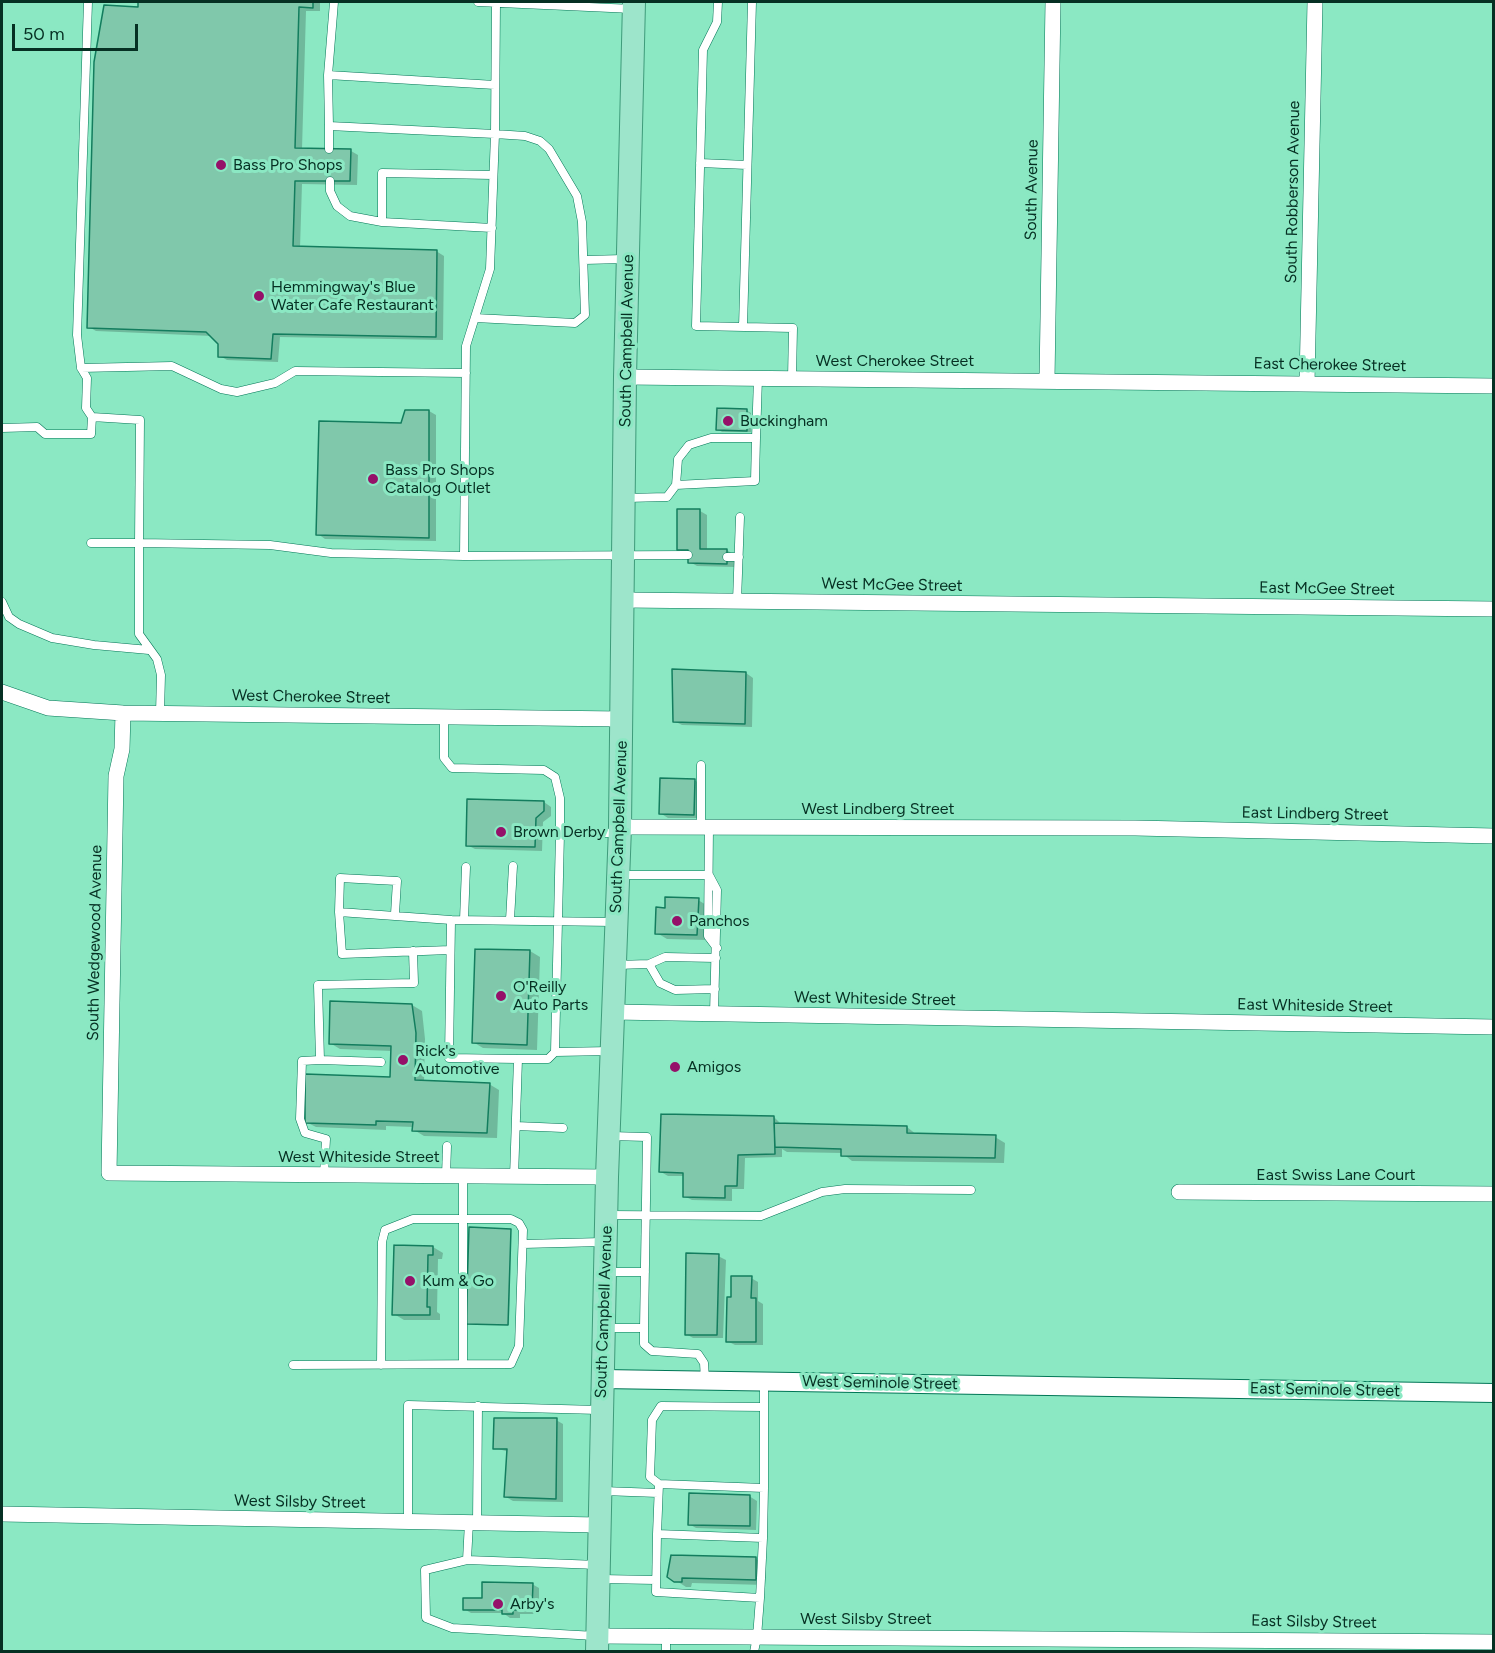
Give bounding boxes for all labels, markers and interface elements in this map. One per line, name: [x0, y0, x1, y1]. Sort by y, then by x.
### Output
scale bar: [15, 12, 141, 50]
text: 50 m: [23, 23, 65, 45]
street label: South Robberson Avenue: [1282, 100, 1304, 284]
street label: South Avenue: [1022, 139, 1042, 241]
place label: Bass Pro Shops: [233, 155, 343, 175]
marker: Bass Pro Shops: [214, 158, 228, 172]
street label: South Campbell Avenue: [616, 254, 638, 428]
place label: Hemmingway's Blue Water Cafe Restaurant: [271, 277, 434, 315]
marker: Hemmingway's Blue Water Cafe Restaurant: [252, 289, 266, 303]
street label: West Cherokee Street: [816, 351, 974, 371]
street label: East Cherokee Street: [1253, 354, 1407, 376]
place label: Buckingham: [740, 411, 828, 431]
marker: Buckingham: [721, 414, 735, 428]
place label: Bass Pro Shops Catalog Outlet: [385, 460, 495, 498]
marker: Bass Pro Shops Catalog Outlet: [366, 472, 380, 486]
street label: West McGee Street: [821, 574, 963, 596]
street label: East McGee Street: [1259, 578, 1395, 600]
street label: West Cherokee Street: [232, 686, 390, 708]
street label: South Campbell Avenue: [606, 740, 632, 914]
street label: West Lindberg Street: [802, 799, 954, 819]
street label: East Lindberg Street: [1241, 803, 1389, 825]
place label: Brown Derby: [513, 822, 605, 842]
marker: Brown Derby: [494, 825, 508, 839]
street label: South Wedgewood Avenue: [84, 845, 106, 1041]
place label: Panchos: [689, 911, 750, 931]
marker: Panchos: [670, 914, 684, 928]
place label: O'Reilly Auto Parts: [513, 977, 588, 1015]
street label: West Whiteside Street: [794, 988, 956, 1010]
marker: O'Reilly Auto Parts: [494, 989, 508, 1003]
street label: East Whiteside Street: [1237, 995, 1393, 1017]
place label: Rick's Automotive: [415, 1041, 500, 1079]
marker: Rick's Automotive: [396, 1053, 410, 1067]
place label: Amigos: [687, 1057, 741, 1077]
marker: Amigos: [668, 1060, 682, 1074]
street label: West Whiteside Street: [278, 1147, 440, 1167]
street label: East Swiss Lane Court: [1256, 1165, 1416, 1185]
street label: South Campbell Avenue: [591, 1225, 617, 1399]
place label: Kum & Go: [422, 1271, 494, 1291]
marker: Kum & Go: [403, 1274, 417, 1288]
street label: West Seminole Street: [802, 1372, 958, 1394]
street label: East Seminole Street: [1250, 1379, 1400, 1401]
street label: West Silsby Street: [234, 1491, 366, 1513]
place label: Arby's: [510, 1594, 554, 1614]
marker: Arby's: [491, 1597, 505, 1611]
street label: West Silsby Street: [800, 1609, 932, 1629]
street label: East Silsby Street: [1251, 1611, 1377, 1633]

